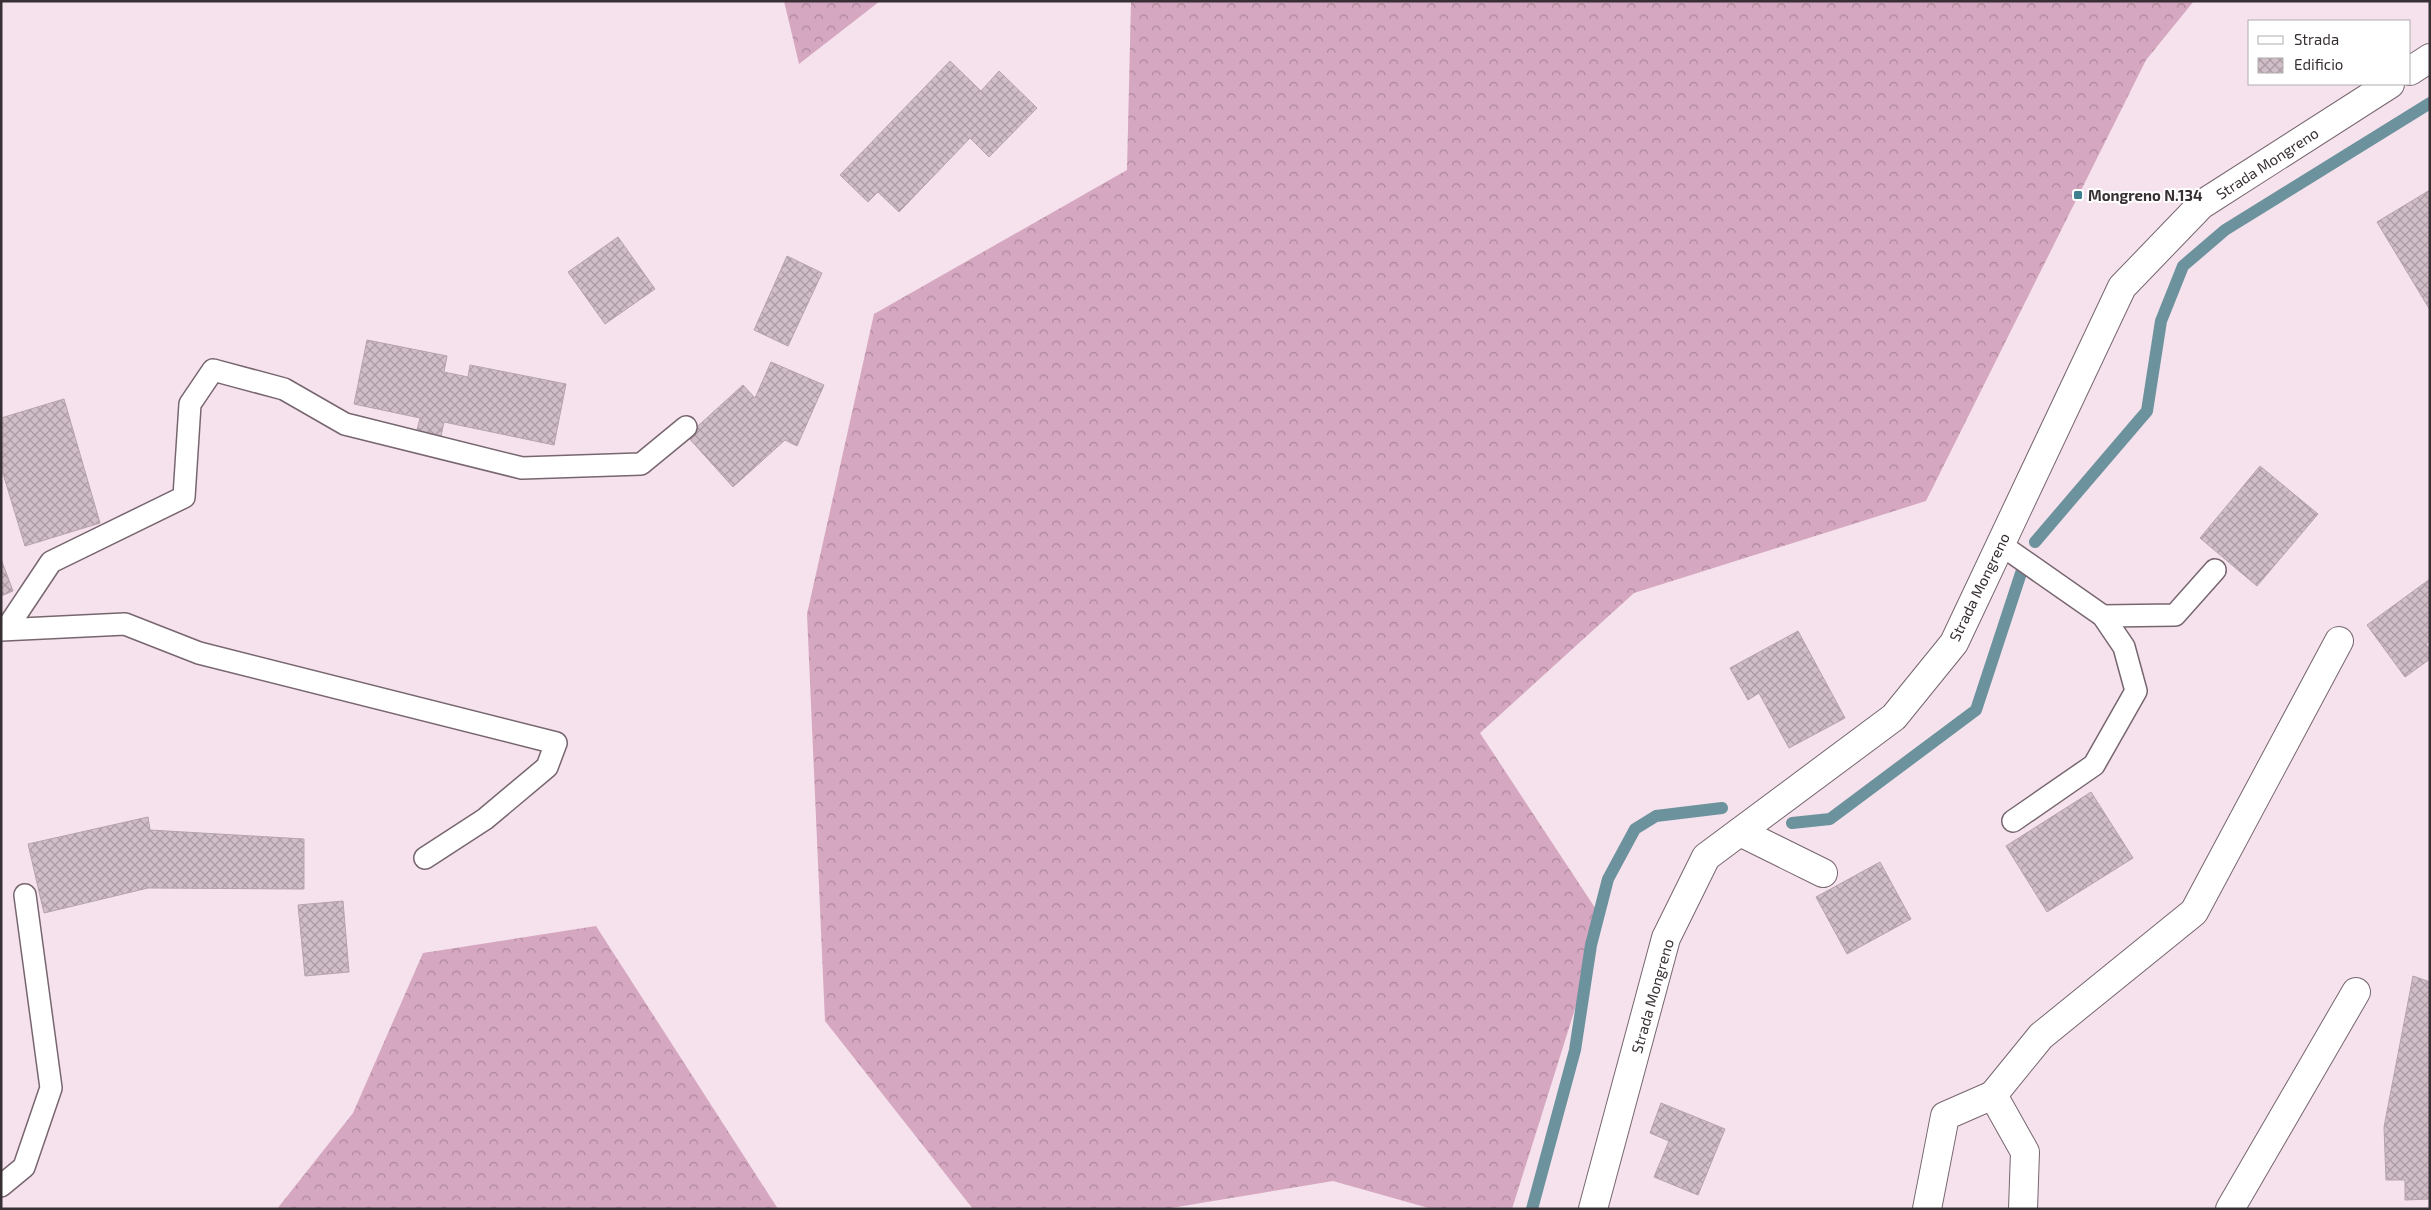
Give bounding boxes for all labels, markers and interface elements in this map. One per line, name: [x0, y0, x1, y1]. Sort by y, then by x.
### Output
legend: [2248, 20, 2411, 85]
text: Strada: [2294, 30, 2339, 48]
text: Edificio: [2294, 55, 2343, 73]
street label: Strada Mongreno: [2212, 123, 2322, 203]
place label: Mongreno N.134: [2088, 186, 2203, 204]
marker: Mongreno N.134: [2072, 189, 2084, 201]
street label: Strada Mongreno: [1945, 530, 2013, 644]
street label: Strada Mongreno: [1627, 937, 1677, 1055]

